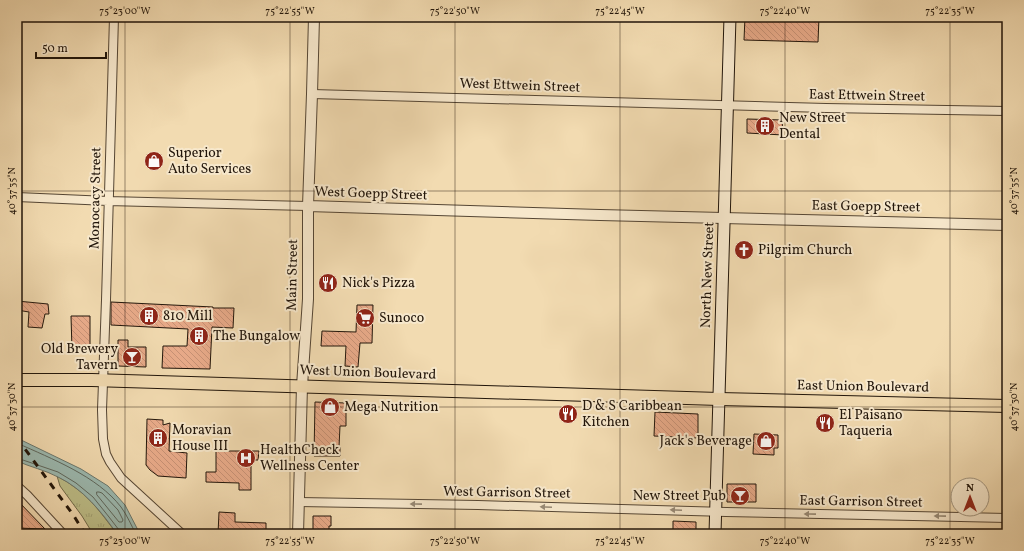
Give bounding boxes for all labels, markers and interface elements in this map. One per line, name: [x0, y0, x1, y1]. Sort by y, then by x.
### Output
text: 75°23'00"W: [99, 4, 151, 18]
text: 75°22'55"W: [265, 4, 315, 18]
text: 75°22'50"W: [430, 4, 480, 18]
text: 75°22'45"W: [595, 4, 645, 18]
text: 75°22'40"W: [760, 4, 810, 18]
text: 75°22'35"W: [925, 4, 975, 18]
scale bar: [36, 34, 106, 60]
text: 50 m: [42, 41, 68, 57]
street label: West Ettwein Street: [459, 74, 581, 98]
street label: East Ettwein Street: [809, 85, 926, 107]
place label: New Street Dental: [779, 109, 846, 144]
building icon: New Street Dental: [754, 115, 776, 137]
place label: Superior Auto Services: [168, 144, 251, 179]
street label: Monocacy Street: [86, 147, 106, 249]
shop icon: Superior Auto Services: [143, 150, 165, 172]
text: 40°37'35"N: [5, 166, 19, 215]
text: 40°37'35"N: [1007, 166, 1021, 215]
street label: West Goepp Street: [314, 183, 428, 205]
street label: East Goepp Street: [811, 197, 921, 217]
street label: North New Street: [697, 221, 719, 329]
street label: Main Street: [283, 239, 303, 311]
church icon: Pilgrim Church: [733, 239, 755, 261]
place label: Pilgrim Church: [758, 241, 852, 260]
restaurant icon: Nick's Pizza: [317, 272, 339, 294]
place label: Nick's Pizza: [342, 274, 415, 293]
building icon: 810 Mill: [138, 305, 160, 327]
place label: 810 Mill: [163, 307, 212, 326]
supermarket icon: Sunoco: [354, 307, 376, 329]
place label: Sunoco: [379, 309, 424, 328]
building icon: The Bungalow: [188, 325, 210, 347]
place label: The Bungalow: [213, 327, 300, 346]
place label: Old Brewery Tavern: [41, 340, 118, 375]
bar icon: Old Brewery Tavern: [121, 346, 143, 368]
street label: West Union Boulevard: [299, 361, 437, 385]
street label: East Union Boulevard: [797, 376, 930, 398]
text: 40°37'30"N: [5, 382, 19, 431]
text: 40°37'30"N: [1007, 382, 1021, 431]
shop icon: Mega Nutrition: [319, 396, 341, 418]
place label: D & S Caribbean Kitchen: [582, 397, 682, 432]
place label: Mega Nutrition: [344, 398, 439, 417]
restaurant icon: D & S Caribbean Kitchen: [557, 403, 579, 425]
place label: El Paisano Taqueria: [839, 406, 903, 441]
restaurant icon: El Paisano Taqueria: [814, 412, 836, 434]
place label: Moravian House III: [172, 421, 232, 456]
building icon: Moravian House III: [147, 427, 169, 449]
shop icon: Jack's Beverage: [755, 430, 777, 452]
place label: Jack's Beverage: [660, 432, 752, 451]
place label: HealthCheck Wellness Center: [260, 441, 359, 476]
hospital icon: HealthCheck Wellness Center: [235, 447, 257, 469]
north arrow: [950, 477, 990, 517]
text: N: [966, 481, 974, 496]
street label: West Garrison Street: [443, 482, 571, 504]
bar icon: New Street Pub: [729, 485, 751, 507]
place label: New Street Pub: [633, 487, 726, 506]
street label: East Garrison Street: [799, 491, 923, 513]
one-way arrow: [410, 500, 422, 507]
one-way arrow: [539, 504, 552, 510]
one-way arrow: [670, 507, 682, 514]
one-way arrow: [803, 511, 816, 517]
one-way arrow: [933, 513, 946, 519]
text: 75°23'00"W: [99, 534, 151, 548]
text: 75°22'55"W: [265, 534, 315, 548]
text: 75°22'50"W: [430, 534, 480, 548]
text: 75°22'45"W: [595, 534, 645, 548]
text: 75°22'40"W: [760, 534, 810, 548]
text: 75°22'35"W: [925, 534, 975, 548]

